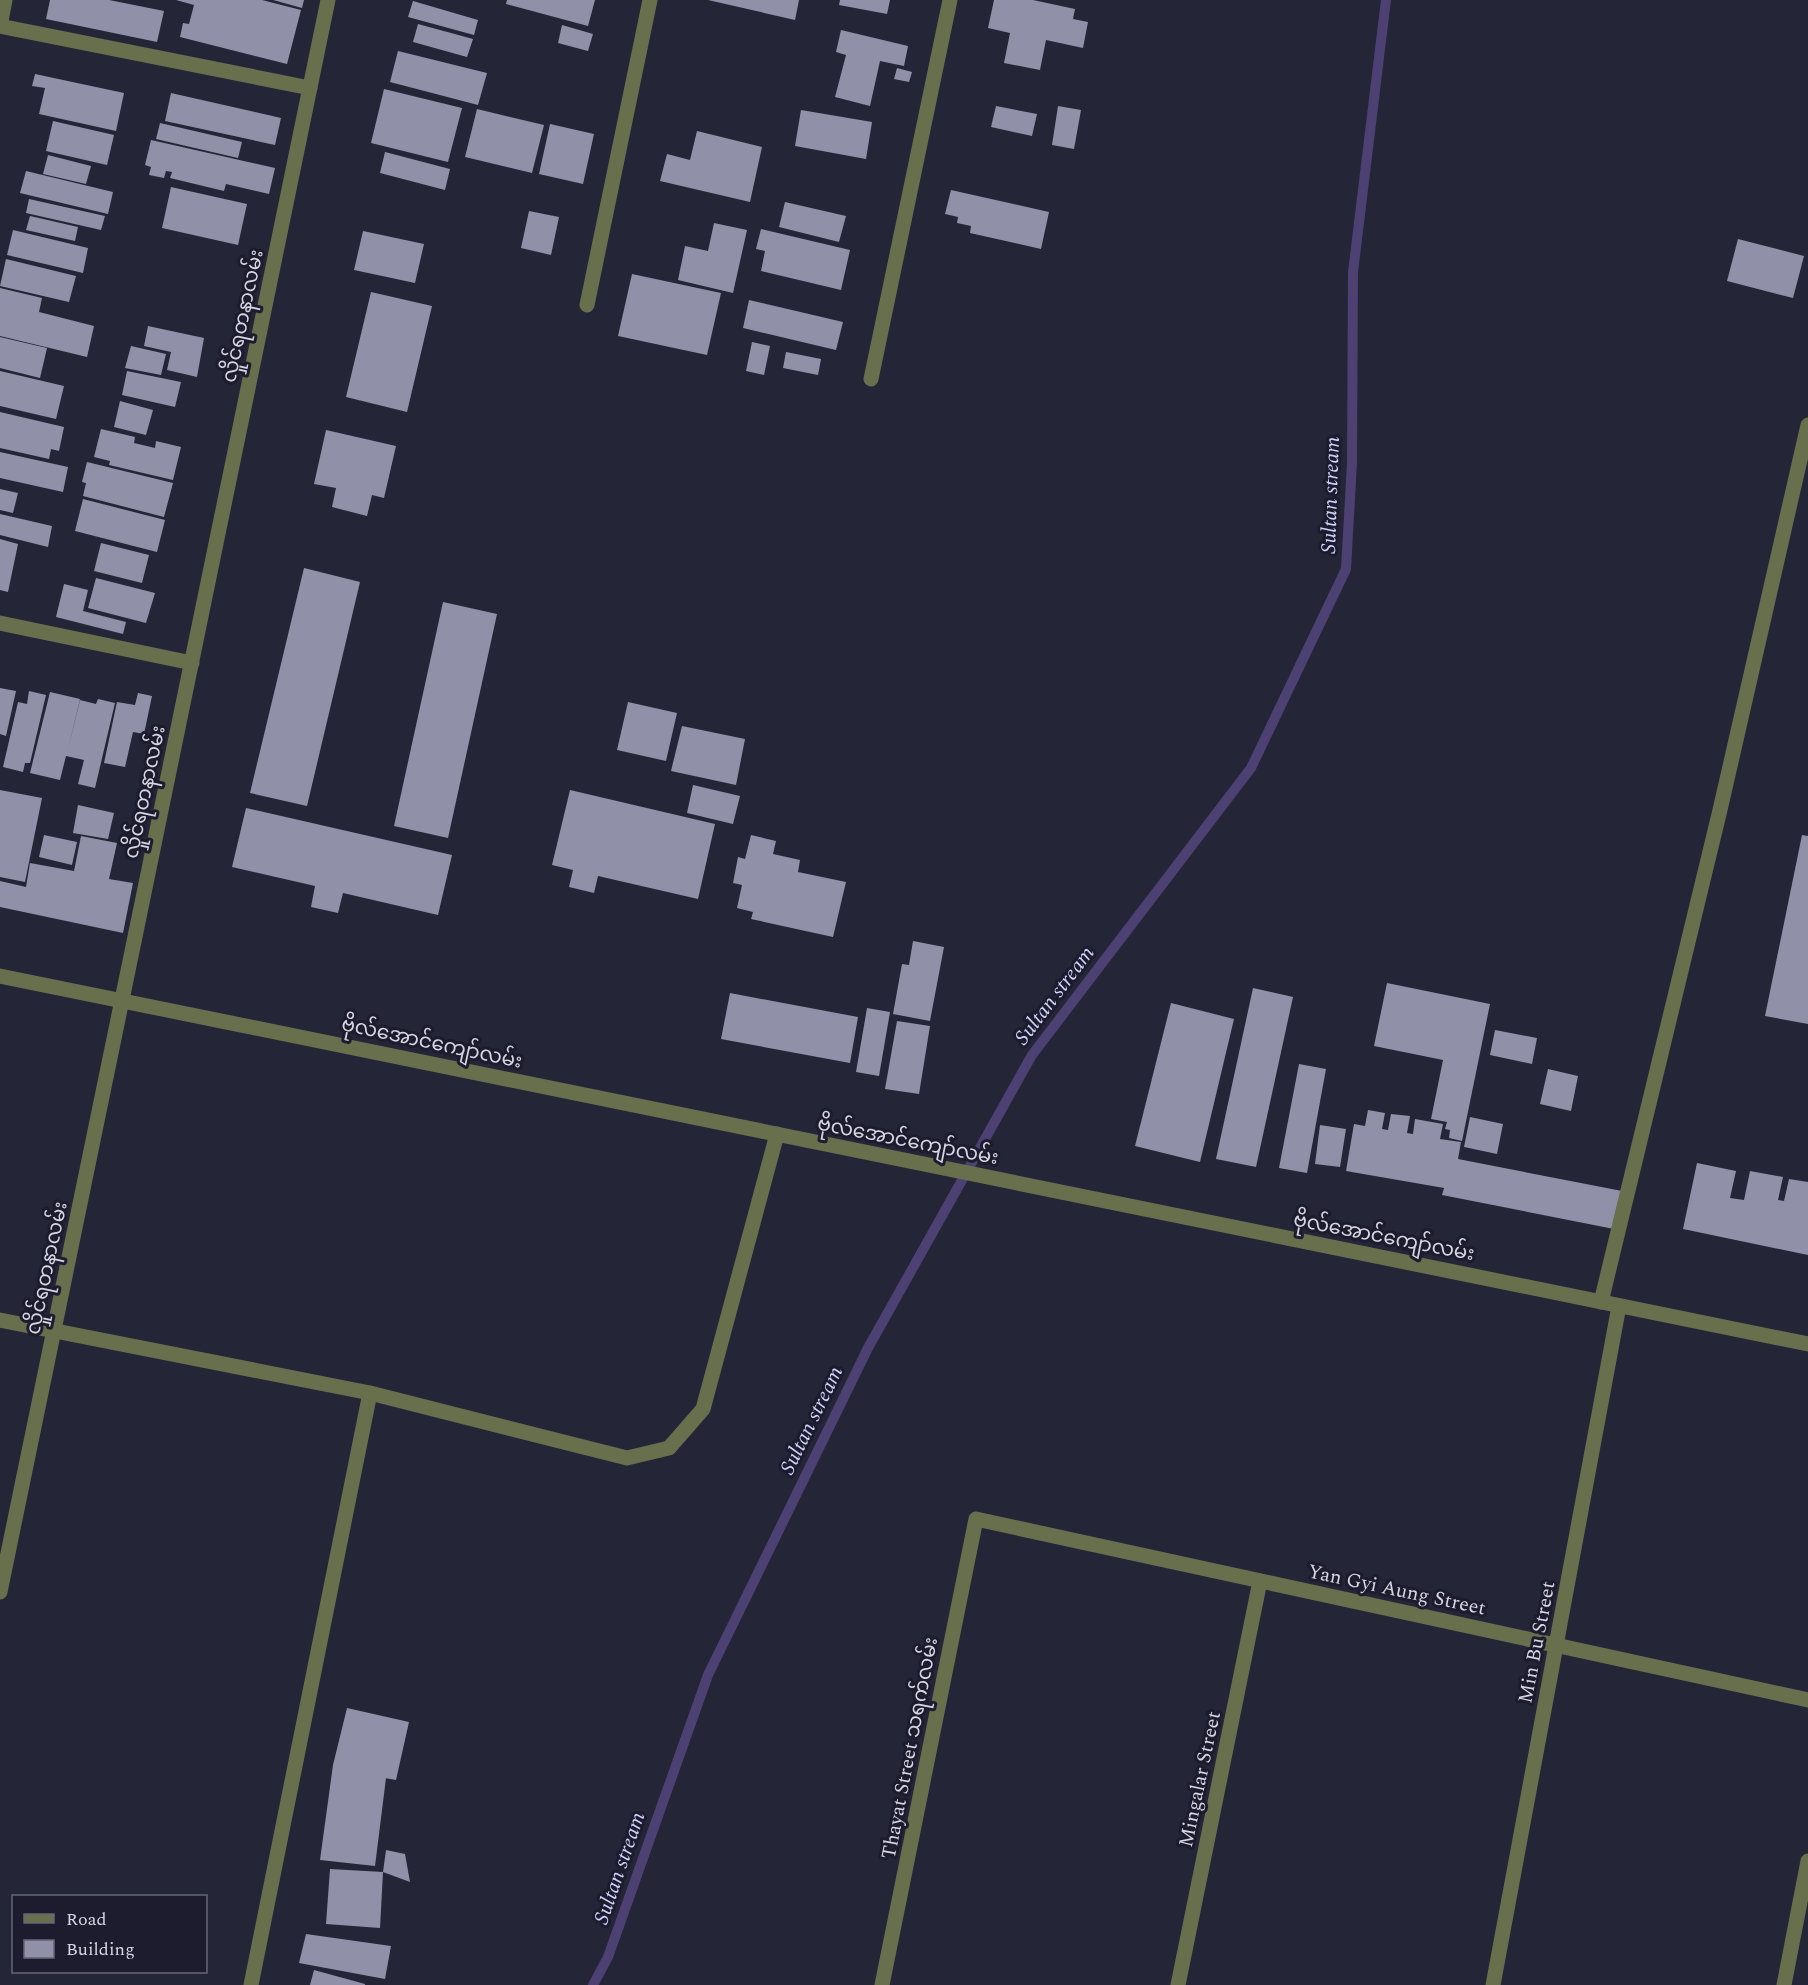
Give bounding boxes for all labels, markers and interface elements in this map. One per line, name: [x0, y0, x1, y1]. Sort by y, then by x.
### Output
street label: လှိုင်ရတနာလမ်း: [214, 247, 272, 385]
water label: Sultan stream: [1313, 436, 1349, 554]
street label: လှိုင်ရတနာလမ်း: [116, 723, 174, 861]
water label: Sultan stream: [1007, 939, 1103, 1052]
street label: ဗိုလ်အောင်ကျော်လမ်း: [339, 1009, 525, 1078]
street label: ဗိုလ်အောင်ကျော်လမ်း: [814, 1109, 1001, 1174]
street label: လှိုင်ရတနာလမ်း: [18, 1199, 76, 1337]
street label: ဗိုလ်အောင်ကျော်လမ်း: [1290, 1205, 1477, 1270]
water label: Sultan stream: [772, 1361, 852, 1480]
street label: Yan Gyi Aung Street: [1305, 1556, 1489, 1624]
street label: Min Bu Street: [1510, 1578, 1564, 1706]
street label: Thayat Street သရက်လမ်း: [874, 1635, 946, 1862]
street label: Mingalar Street: [1171, 1708, 1229, 1850]
water label: Sultan stream: [586, 1808, 654, 1929]
legend: [12, 1895, 207, 1973]
text: Road: [66, 1906, 107, 1933]
text: Building: [66, 1936, 135, 1963]

